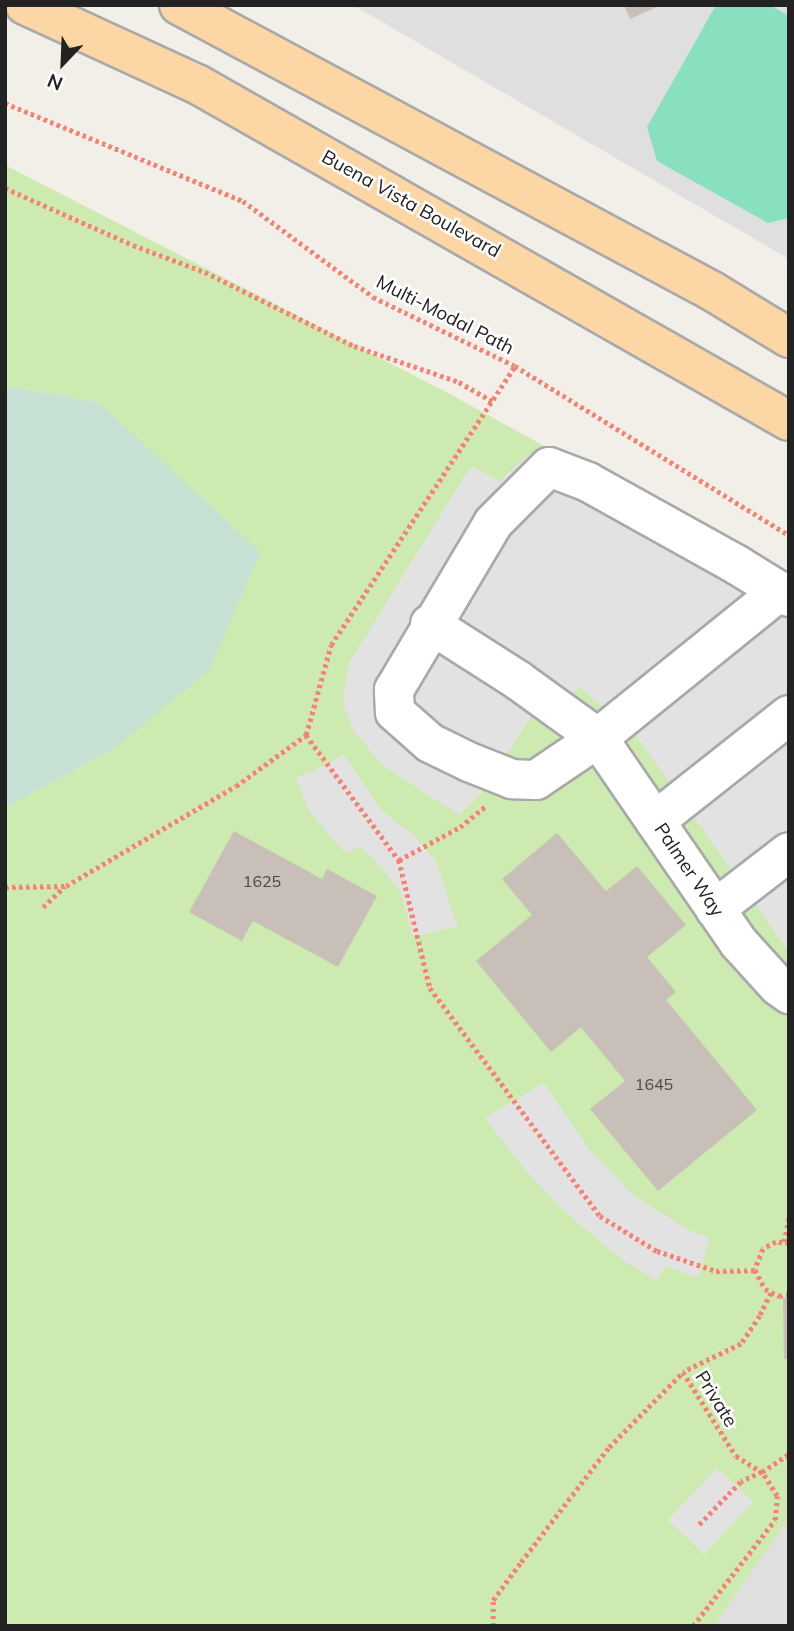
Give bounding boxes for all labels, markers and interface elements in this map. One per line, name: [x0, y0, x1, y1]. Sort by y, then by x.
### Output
north arrow: [28, 28, 98, 98]
text: N: [44, 68, 66, 96]
street label: Buena Vista Boulevard: [318, 145, 504, 263]
street label: Multi-Modal Path: [372, 270, 518, 360]
street label: Palmer Way: [649, 819, 729, 921]
house number: 1625: [243, 871, 281, 891]
house number: 1645: [635, 1074, 673, 1094]
street label: Private: [690, 1367, 742, 1431]

